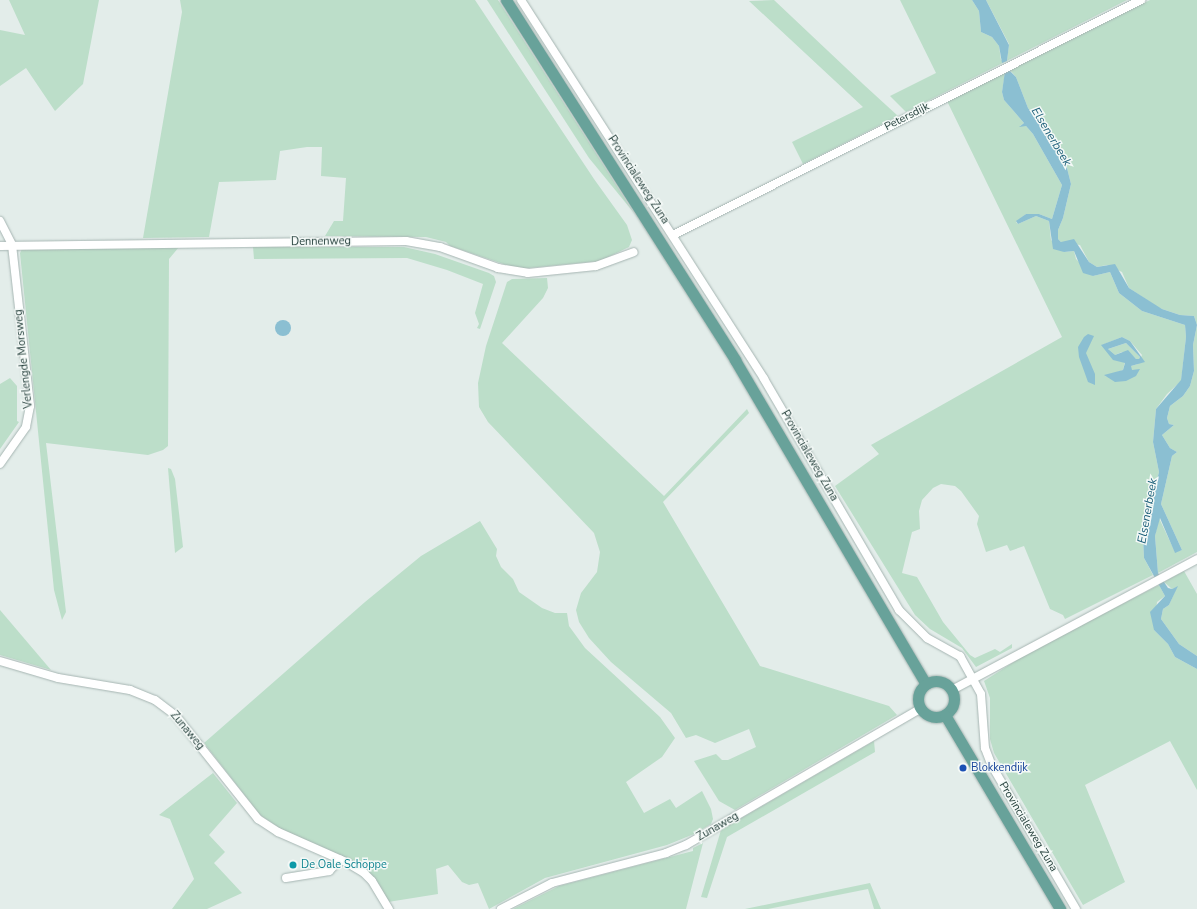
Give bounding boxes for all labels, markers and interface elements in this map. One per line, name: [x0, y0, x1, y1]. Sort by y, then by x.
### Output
street label: Petersdijk: [882, 100, 932, 134]
water label: Elsenerbeek: [1028, 105, 1074, 169]
street label: Provincialeweg Zuna: [605, 133, 671, 227]
street label: Dennenweg: [291, 235, 351, 249]
street label: Verlengde Morsweg: [12, 309, 36, 409]
street label: Provincialeweg Zuna: [778, 408, 840, 504]
water label: Elsenerbeek: [1135, 477, 1161, 545]
street label: Zunaweg: [167, 709, 207, 753]
place label: Blokkendijk: [971, 761, 1028, 775]
marker: Blokkendijk: [958, 763, 968, 773]
street label: Provincialeweg Zuna: [996, 780, 1060, 874]
street label: Zunaweg: [695, 810, 741, 844]
place label: De Oale Schöppe: [301, 858, 387, 872]
marker: De Oale Schöppe: [288, 860, 298, 870]

